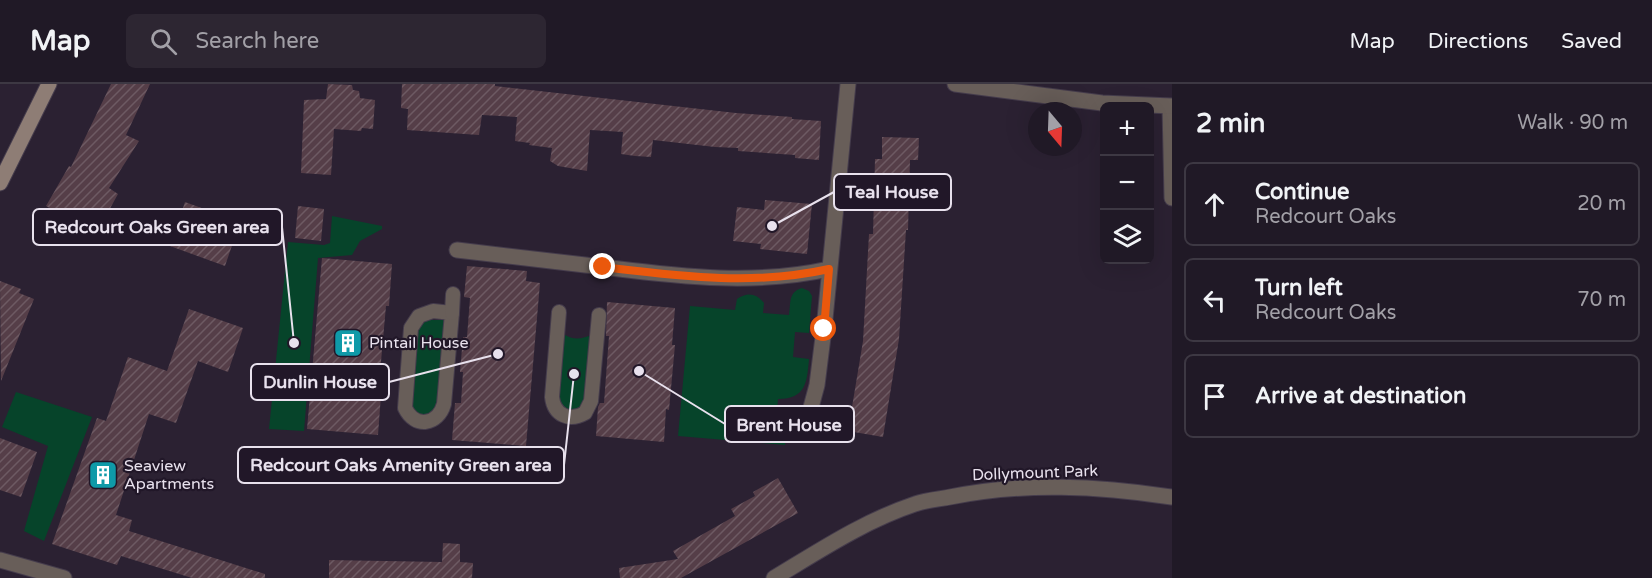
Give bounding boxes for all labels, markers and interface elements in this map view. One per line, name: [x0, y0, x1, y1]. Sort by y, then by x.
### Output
search box: [126, 14, 546, 68]
text: Map: [30, 24, 90, 58]
icon: search: [147, 25, 180, 58]
text: Search here: [195, 28, 319, 54]
text: Map: [1349, 29, 1395, 54]
text: Directions: [1428, 29, 1528, 54]
text: Saved: [1561, 29, 1622, 54]
north arrow: [1028, 102, 1082, 156]
map controls: [1100, 102, 1154, 264]
button: +: [1100, 102, 1154, 156]
text: 2 min: [1196, 108, 1265, 139]
text: Walk · 90 m: [1517, 111, 1628, 135]
button: −: [1100, 156, 1154, 210]
callout: Teal House: [834, 174, 951, 210]
text: Continue: [1255, 179, 1350, 205]
text: Teal House: [844, 181, 939, 203]
icon: ahead: [1198, 188, 1231, 221]
text: 20 m: [1577, 192, 1626, 216]
text: Redcourt Oaks: [1255, 205, 1396, 229]
callout: Redcourt Oaks Green area: [33, 209, 282, 245]
button: layers: [1100, 210, 1154, 264]
text: Redcourt Oaks Green area: [44, 216, 270, 238]
route end: [589, 253, 615, 279]
text: Turn left: [1255, 275, 1343, 301]
icon: left: [1198, 284, 1231, 317]
text: 70 m: [1577, 288, 1626, 312]
text: Redcourt Oaks: [1255, 301, 1396, 325]
route start: [810, 315, 836, 341]
building icon: Pintail House: [332, 327, 364, 359]
place label: Pintail House: [369, 333, 468, 353]
callout: Dunlin House: [251, 364, 389, 400]
text: Dunlin House: [263, 371, 377, 393]
icon: arrive: [1198, 380, 1231, 413]
text: Arrive at destination: [1255, 383, 1466, 409]
callout: Brent House: [725, 406, 854, 442]
text: Brent House: [736, 414, 842, 436]
callout: Redcourt Oaks Amenity Green area: [238, 447, 564, 483]
text: Redcourt Oaks Amenity Green area: [250, 454, 552, 476]
place label: Seaview Apartments: [124, 456, 214, 494]
building icon: Seaview Apartments: [87, 459, 119, 491]
street label: Dollymount Park: [972, 461, 1099, 485]

